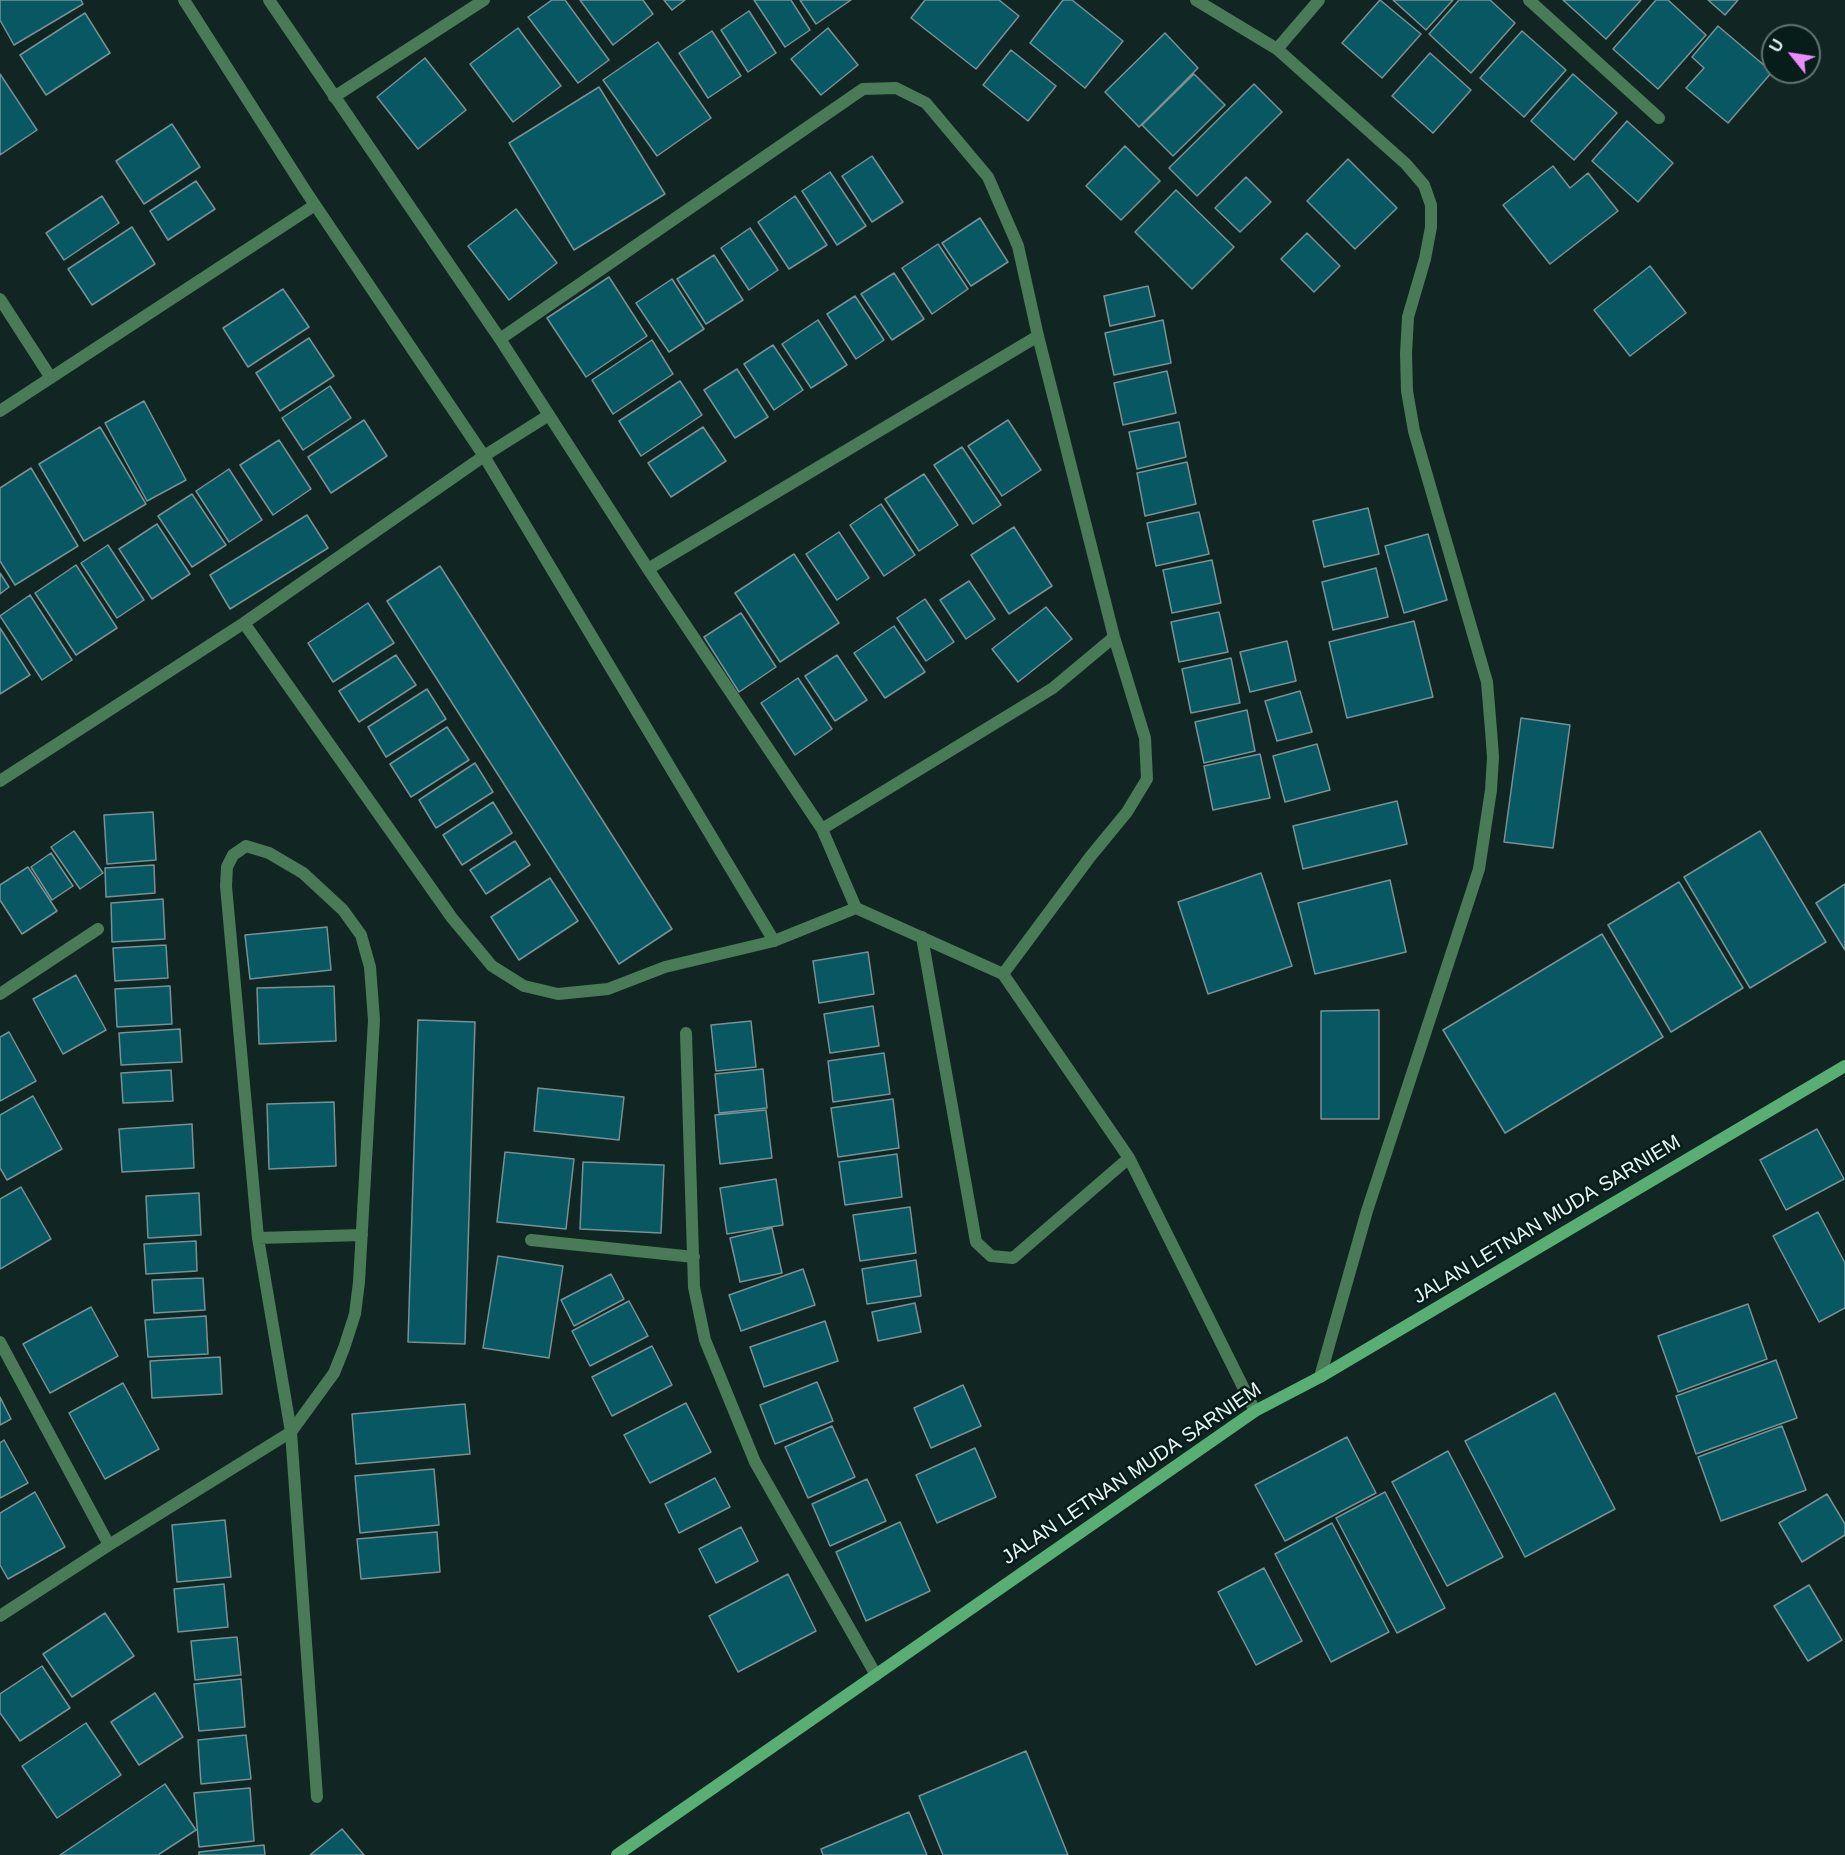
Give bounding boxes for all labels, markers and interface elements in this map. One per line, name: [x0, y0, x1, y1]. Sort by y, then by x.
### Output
north arrow: [1761, 24, 1821, 84]
text: U: [1766, 36, 1787, 55]
street label: JALAN LETNAN MUDA SARNIEM: [1409, 1130, 1685, 1310]
street label: JALAN LETNAN MUDA SARNIEM: [998, 1378, 1266, 1570]

